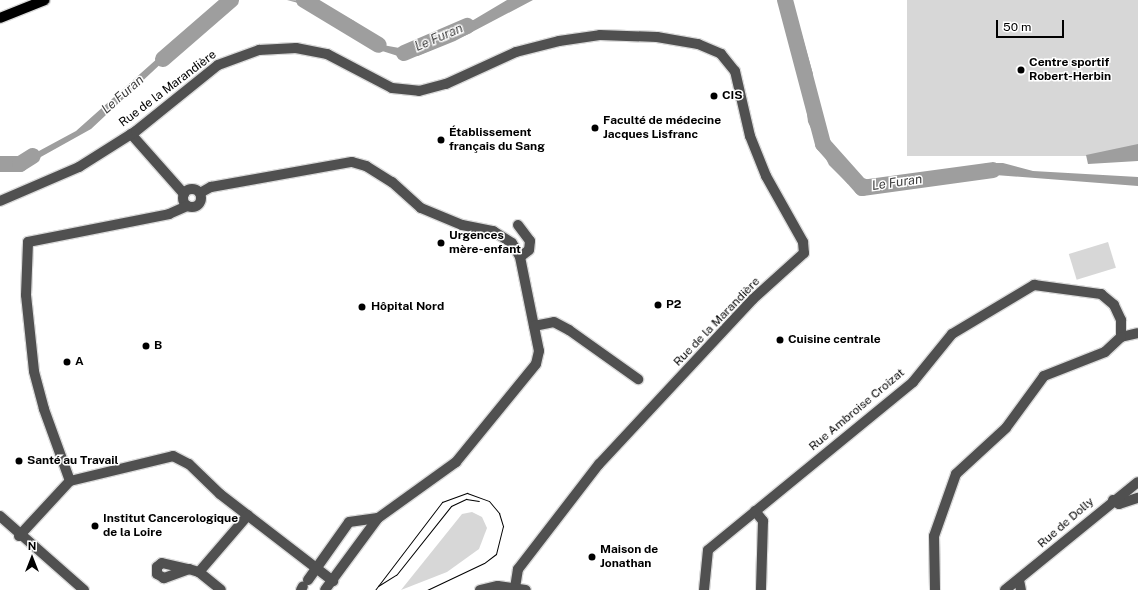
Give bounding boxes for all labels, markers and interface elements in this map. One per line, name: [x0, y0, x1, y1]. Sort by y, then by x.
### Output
scale bar: [998, 12, 1066, 38]
text: 50 m: [1003, 20, 1031, 34]
water label: Le Furan: [413, 21, 465, 55]
street label: Rue de la Marandière: [116, 48, 220, 130]
place label: Centre sportif Robert-Herbin: [1029, 56, 1111, 84]
marker: Centre sportif Robert-Herbin: [1016, 65, 1026, 75]
water label: Le Furan: [99, 72, 147, 118]
place label: CIS: [722, 89, 743, 103]
marker: CIS: [709, 91, 719, 101]
place label: Faculté de médecine Jacques Lisfranc: [603, 114, 721, 142]
marker: Faculté de médecine Jacques Lisfranc: [590, 123, 600, 133]
place label: Établissement français du Sang: [449, 126, 545, 154]
marker: Établissement français du Sang: [436, 135, 446, 145]
water label: Le Furan: [871, 172, 923, 194]
place label: Urgences mère-enfant: [449, 229, 521, 257]
marker: Urgences mère-enfant: [436, 238, 446, 248]
street label: Rue de la Marandière: [671, 274, 763, 370]
place label: P2: [666, 298, 681, 312]
place label: Hôpital Nord: [371, 300, 444, 314]
marker: P2: [653, 300, 663, 310]
marker: Hôpital Nord: [356, 301, 368, 313]
place label: Cuisine centrale: [788, 333, 881, 347]
marker: Cuisine centrale: [775, 335, 785, 345]
place label: B: [154, 339, 162, 353]
marker: B: [141, 341, 151, 351]
place label: A: [75, 355, 84, 369]
marker: A: [62, 357, 72, 367]
street label: Rue Ambroise Croizat: [806, 366, 908, 454]
place label: Santé au Travail: [27, 454, 119, 468]
marker: Santé au Travail: [14, 456, 24, 466]
street label: Rue de Dolly: [1035, 495, 1097, 551]
place label: Institut Cancerologique de la Loire: [103, 512, 238, 540]
marker: Institut Cancerologique de la Loire: [90, 521, 100, 531]
north arrow: [12, 538, 52, 578]
text: N: [28, 540, 36, 552]
place label: Maison de Jonathan: [600, 543, 658, 571]
marker: Maison de Jonathan: [587, 552, 597, 562]

